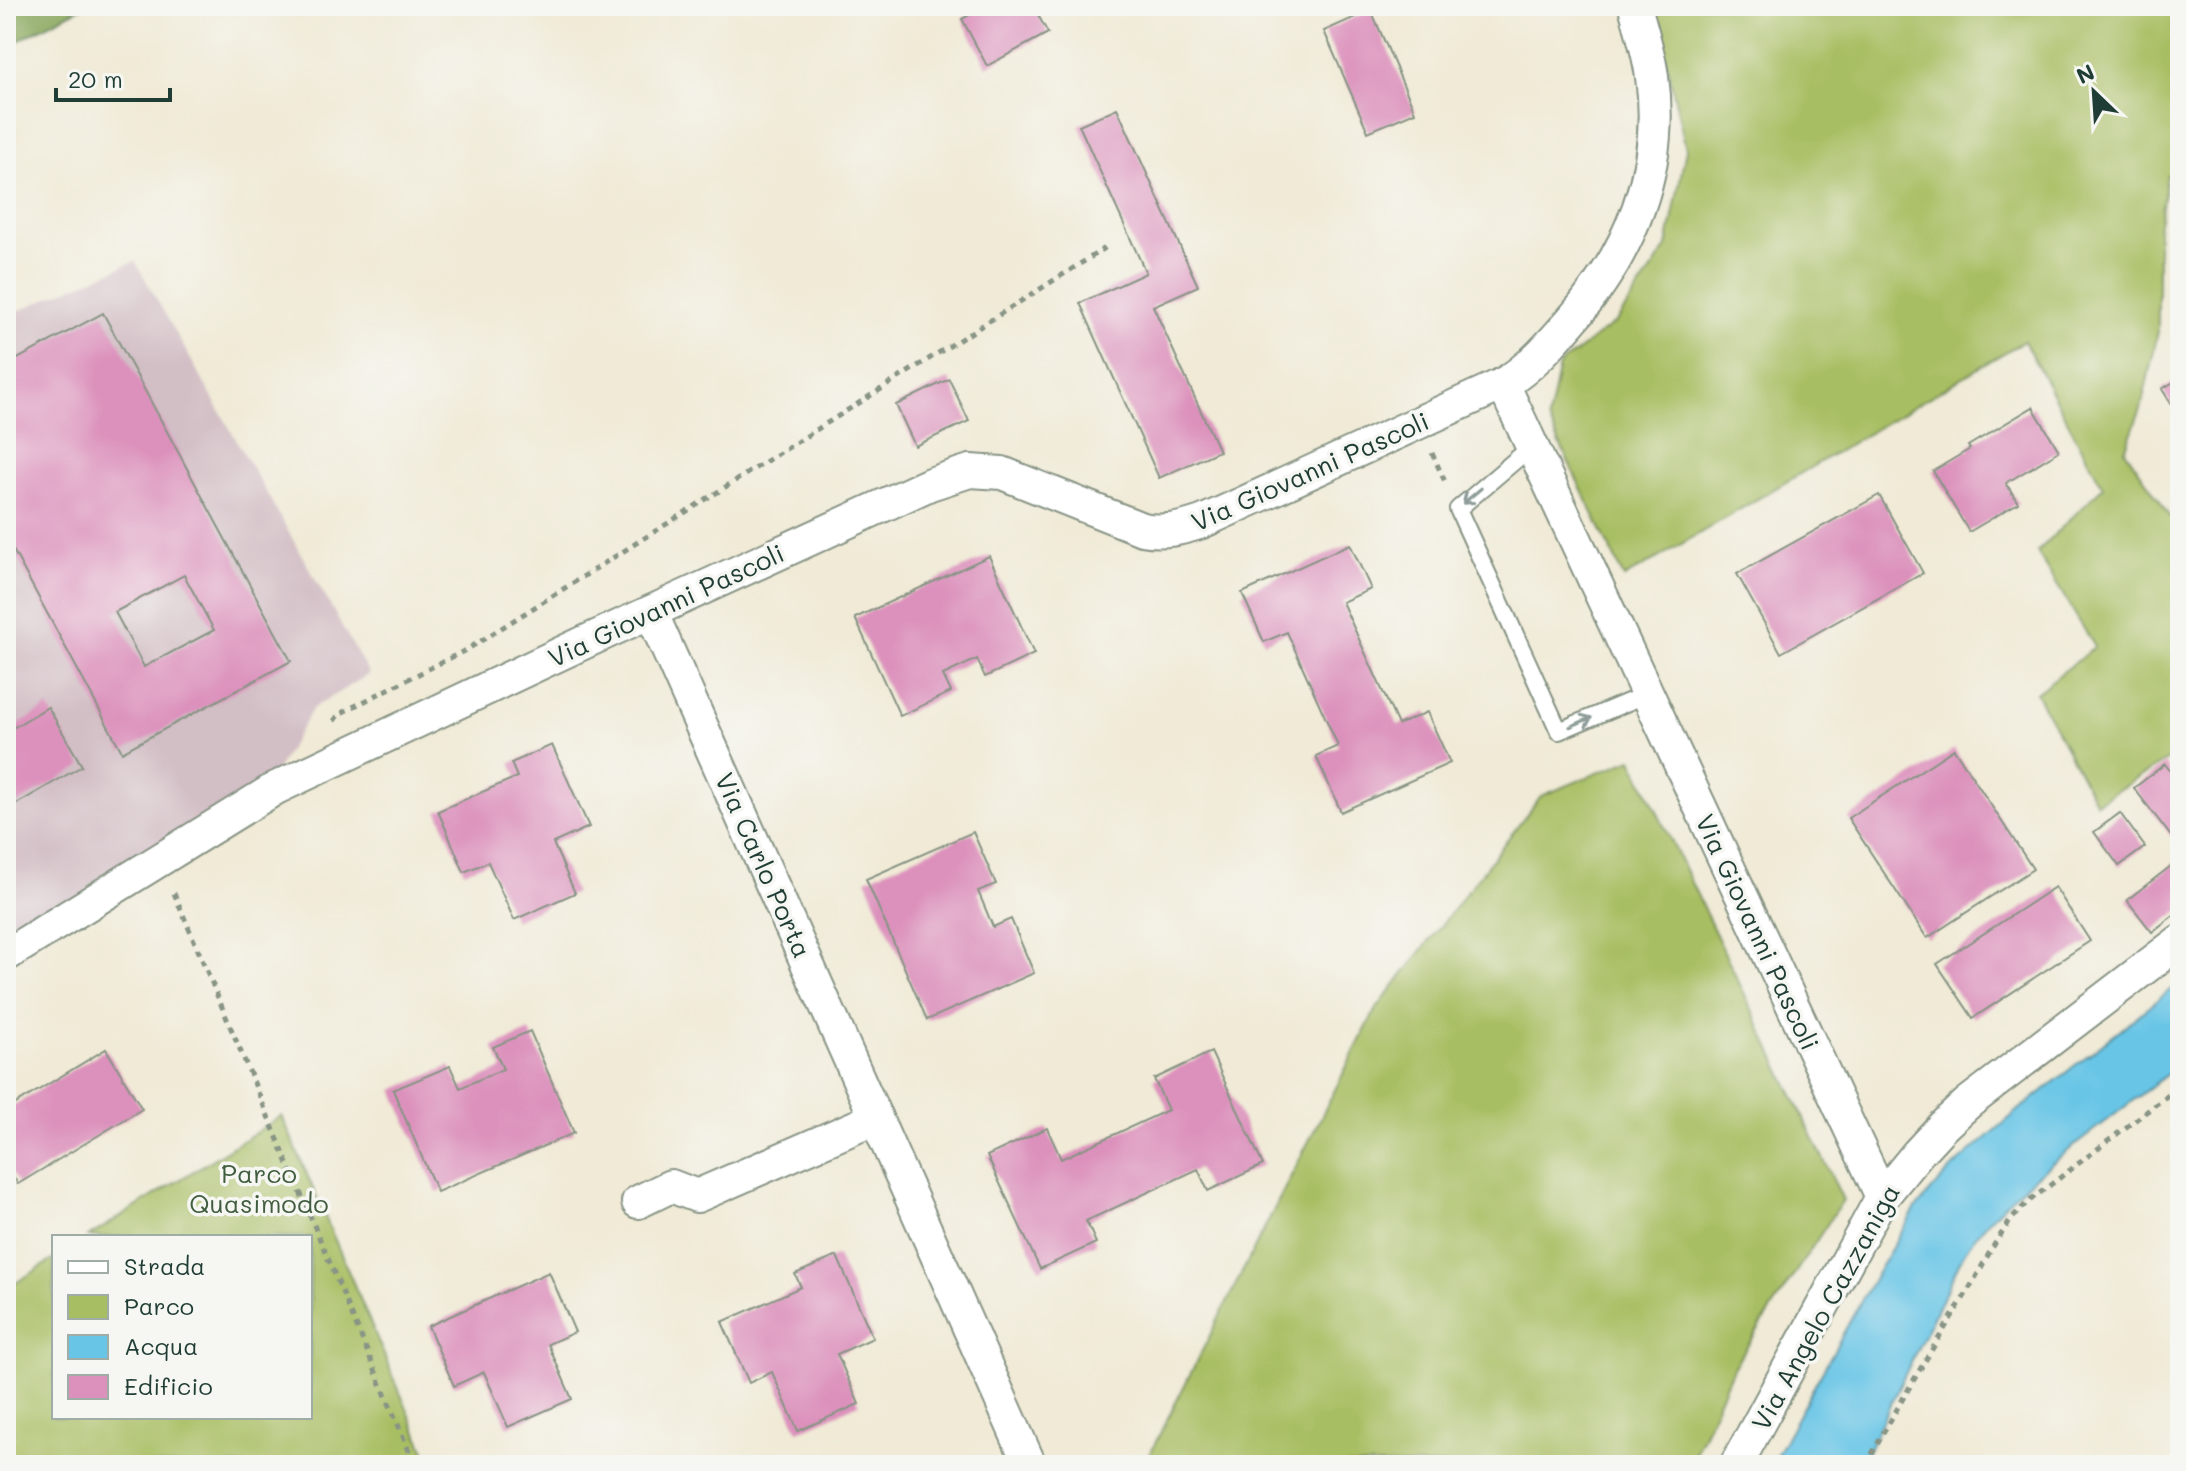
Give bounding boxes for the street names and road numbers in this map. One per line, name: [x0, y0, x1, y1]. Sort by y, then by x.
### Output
street label: Via Giovanni Pascoli: [1186, 403, 1434, 539]
street label: Via Giovanni Pascoli: [542, 535, 790, 675]
street label: Via Carlo Porta: [708, 767, 820, 963]
street label: Via Giovanni Pascoli: [1688, 808, 1828, 1056]
street label: Via Angelo Cazzaniga: [1743, 1178, 1907, 1436]

